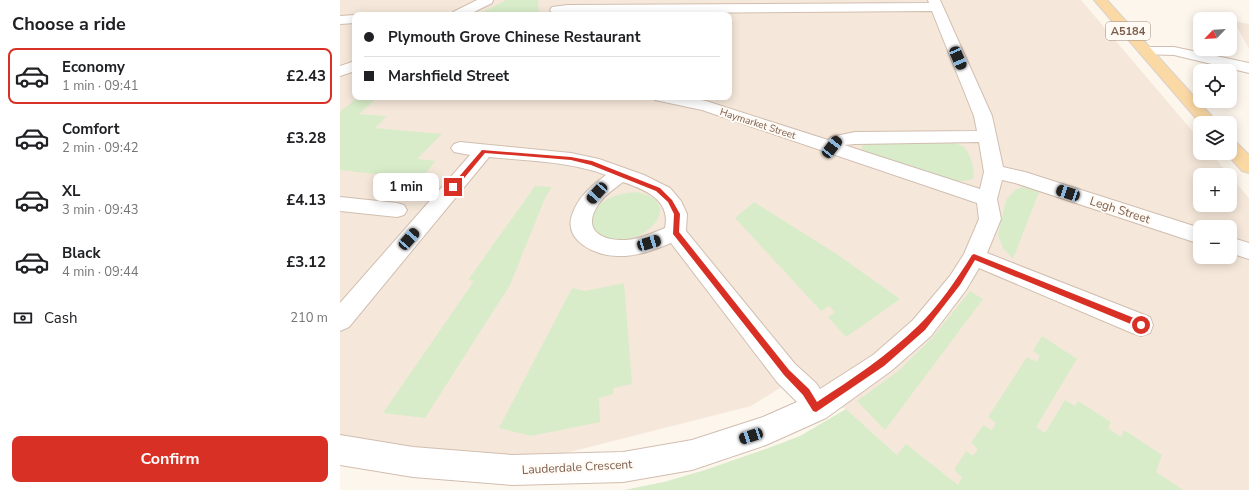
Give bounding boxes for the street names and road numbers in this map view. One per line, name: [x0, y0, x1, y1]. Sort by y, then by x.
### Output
road number: A5184: [1106, 22, 1150, 40]
street label: Haymarket Street: [718, 105, 798, 143]
street label: Legh Street: [1088, 193, 1153, 228]
street label: Lauderdale Crescent: [521, 456, 634, 478]

